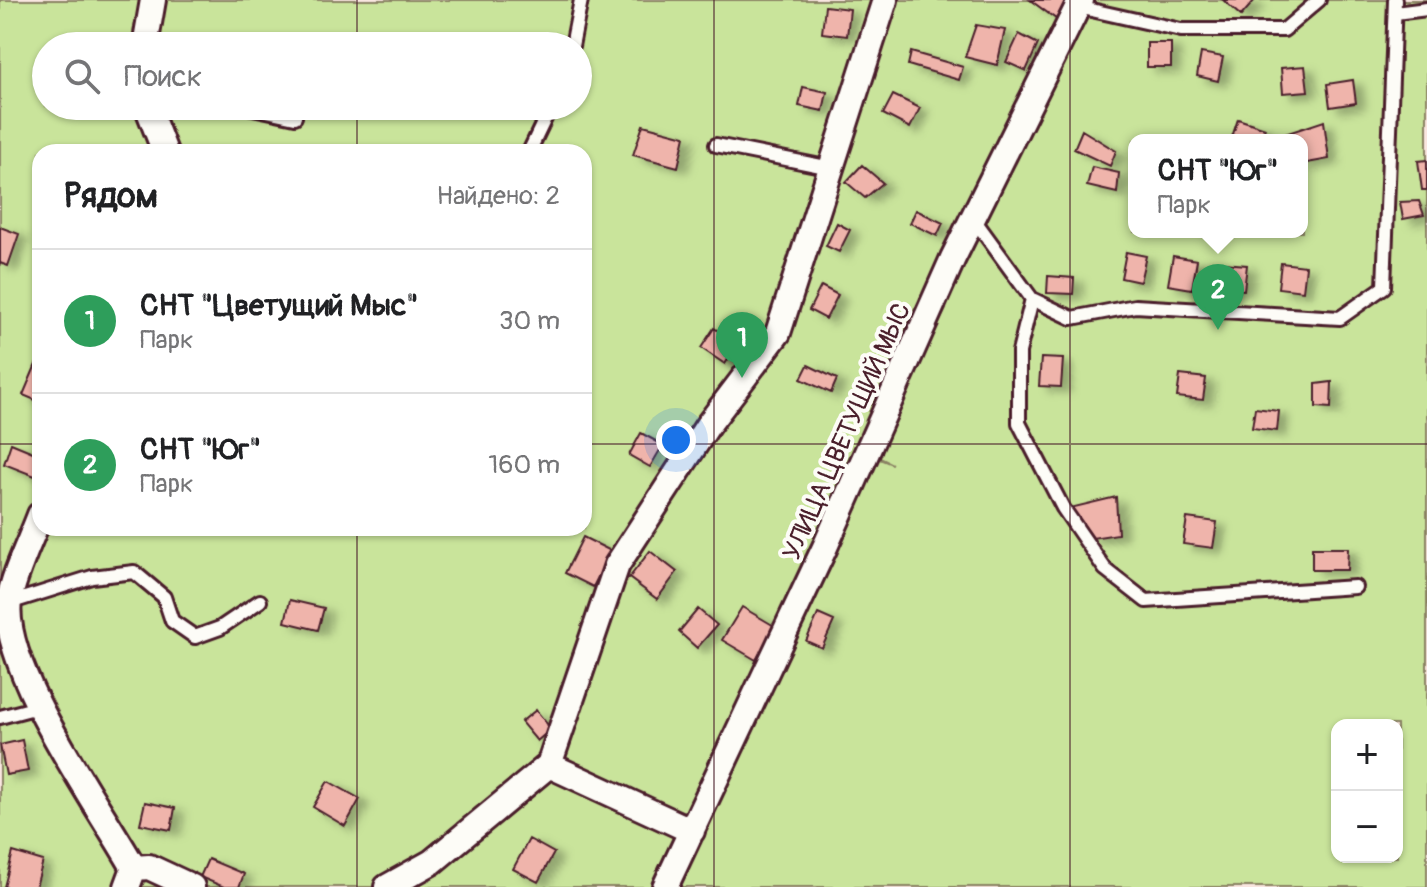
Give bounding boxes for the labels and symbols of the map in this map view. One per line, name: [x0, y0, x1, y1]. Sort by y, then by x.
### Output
pin: 2: [1192, 264, 1244, 330]
street label: УЛИЦА ЦВЕТУЩИЙ МЫС: [776, 298, 918, 565]
pin: 1: [716, 312, 768, 378]
your location: [656, 420, 696, 460]

